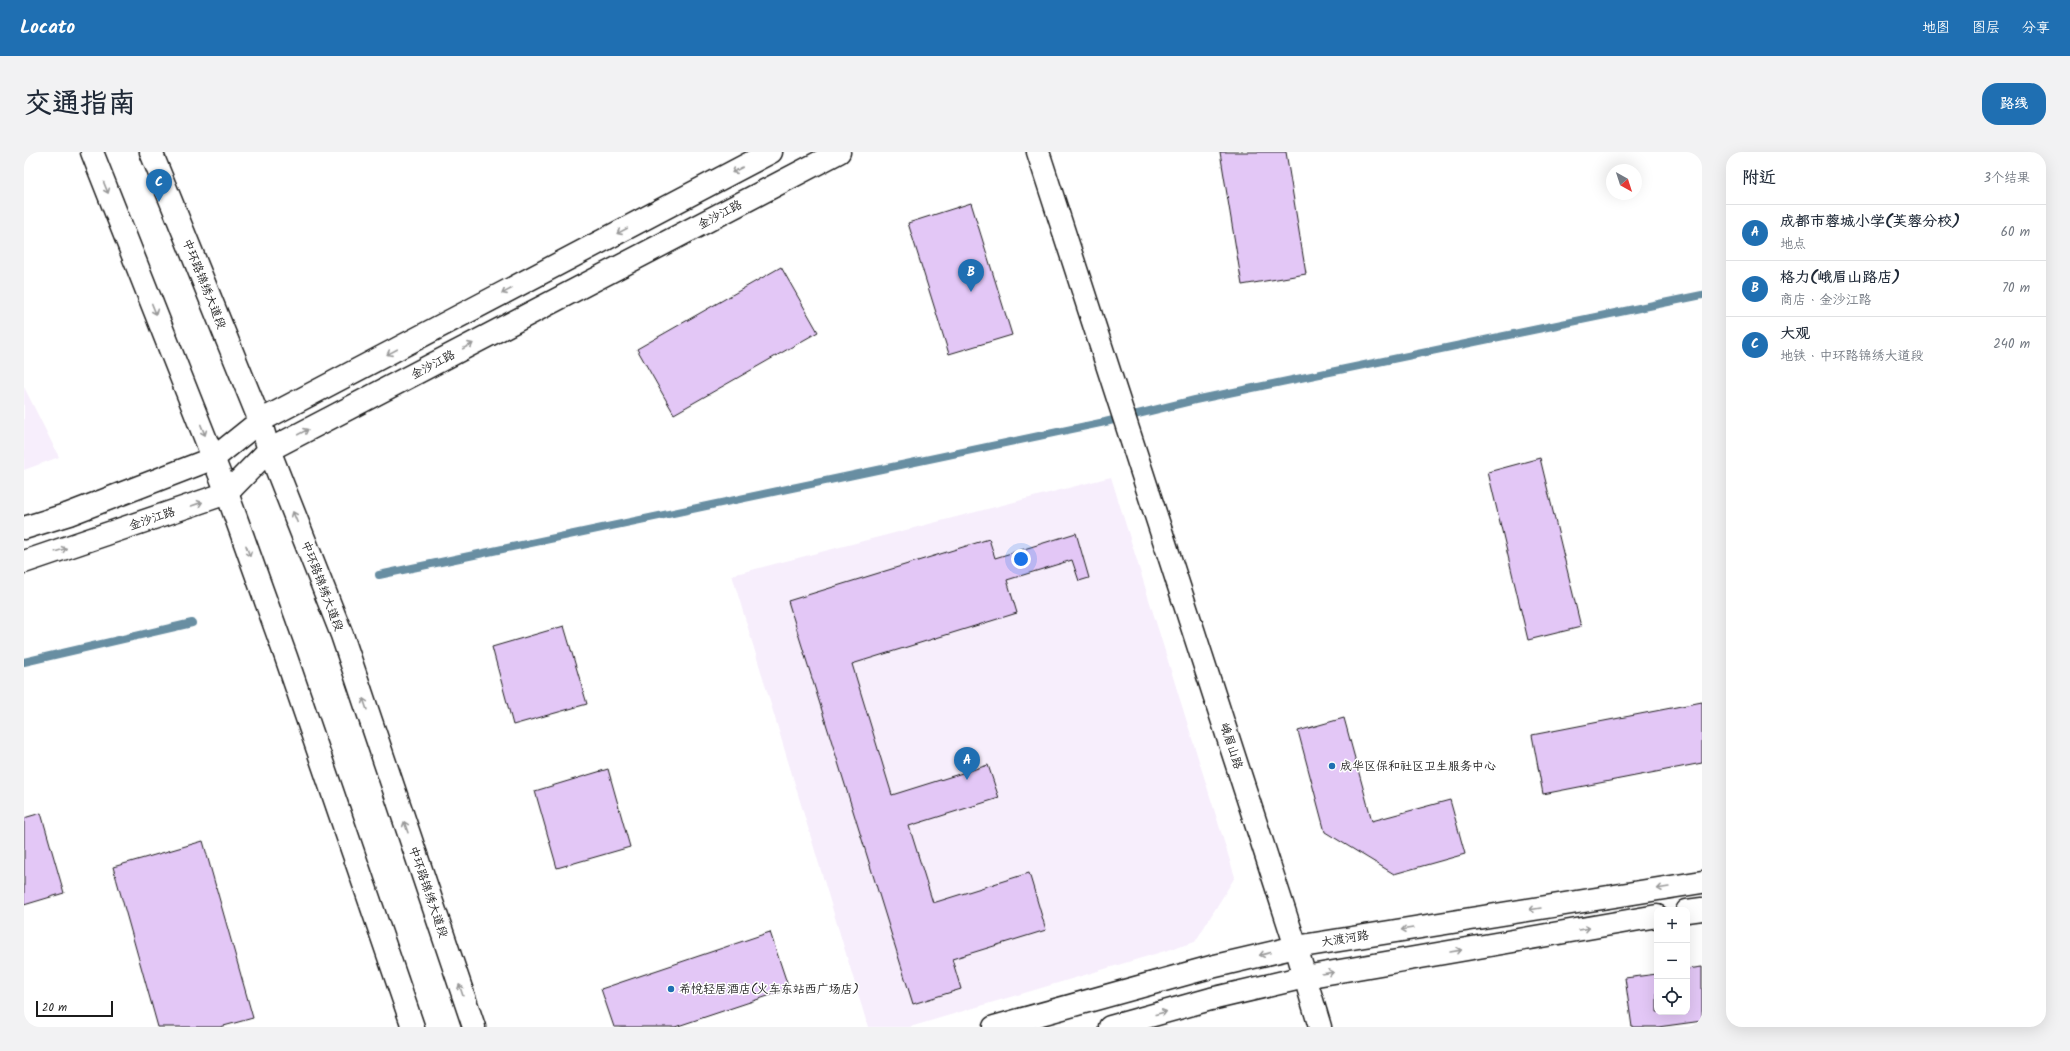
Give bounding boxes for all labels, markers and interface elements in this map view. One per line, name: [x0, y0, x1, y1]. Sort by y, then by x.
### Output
text: Locato: [20, 13, 75, 43]
text: 地图: [1922, 17, 1950, 39]
text: 图层: [1972, 17, 2000, 39]
text: 分享: [2022, 17, 2050, 39]
text: 交通指南: [24, 82, 136, 127]
button: 路线: [1982, 83, 2046, 125]
north arrow: [1606, 164, 1642, 200]
text: 附近: [1742, 165, 1776, 192]
one-way arrow: [731, 167, 743, 174]
text: 3个结果: [1984, 168, 2030, 189]
pin: C: [146, 169, 172, 202]
one-way arrow: [103, 182, 111, 194]
street label: 金沙江路: [694, 195, 746, 235]
text: 成都市蓉城小学(芙蓉分校): [1780, 210, 1960, 234]
text: A: [1751, 222, 1759, 243]
text: 60 m: [2001, 222, 2030, 243]
one-way arrow: [616, 227, 628, 235]
text: 地点: [1780, 234, 1806, 255]
street label: 中环路锦绣大道段: [177, 236, 231, 332]
pin: B: [958, 259, 984, 292]
text: 格力(峨眉山路店): [1780, 266, 1900, 290]
text: B: [1751, 278, 1759, 299]
text: 70 m: [2002, 278, 2030, 299]
one-way arrow: [501, 288, 513, 296]
text: 商店 · 金沙江路: [1780, 290, 1872, 311]
one-way arrow: [151, 303, 159, 315]
text: 大观: [1780, 322, 1810, 346]
text: C: [1751, 334, 1759, 355]
text: 240 m: [1993, 334, 2030, 355]
one-way arrow: [462, 342, 474, 350]
street label: 金沙江路: [407, 345, 459, 385]
text: 地铁 · 中环路锦绣大道段: [1780, 346, 1924, 367]
one-way arrow: [386, 349, 398, 356]
one-way arrow: [199, 423, 207, 435]
one-way arrow: [297, 428, 309, 436]
one-way arrow: [191, 499, 203, 507]
street label: 金沙江路: [126, 502, 178, 536]
one-way arrow: [291, 511, 298, 523]
street label: 中环路锦绣大道段: [296, 538, 348, 634]
one-way arrow: [245, 545, 253, 557]
one-way arrow: [55, 546, 68, 553]
your location: [1011, 549, 1031, 569]
one-way arrow: [361, 697, 368, 710]
street label: 峨眉山路: [1215, 720, 1247, 772]
pin: A: [954, 747, 980, 780]
place label: 成华区保和社区卫生服务中心: [1340, 757, 1496, 776]
marker: 成华区保和社区卫生服务中心: [1327, 761, 1337, 771]
one-way arrow: [402, 821, 410, 833]
street label: 中环路锦绣大道段: [403, 844, 453, 940]
one-way arrow: [1657, 884, 1670, 892]
one-way arrow: [1529, 905, 1542, 913]
map controls: [1654, 907, 1690, 1015]
button: +: [1654, 907, 1690, 943]
one-way arrow: [1401, 925, 1414, 933]
one-way arrow: [1577, 925, 1590, 933]
street label: 大渡河路: [1320, 926, 1370, 952]
button: −: [1654, 943, 1690, 979]
one-way arrow: [1449, 947, 1462, 955]
one-way arrow: [1259, 951, 1272, 958]
one-way arrow: [1321, 969, 1334, 977]
button: locate: [1654, 979, 1690, 1015]
place label: 希悦轻居酒店(火车东站西广场店): [679, 980, 859, 999]
one-way arrow: [457, 984, 465, 996]
marker: 希悦轻居酒店(火车东站西广场店): [666, 984, 676, 994]
scale bar: [36, 999, 113, 1018]
text: 20 m: [42, 999, 67, 1017]
one-way arrow: [1154, 1009, 1167, 1016]

